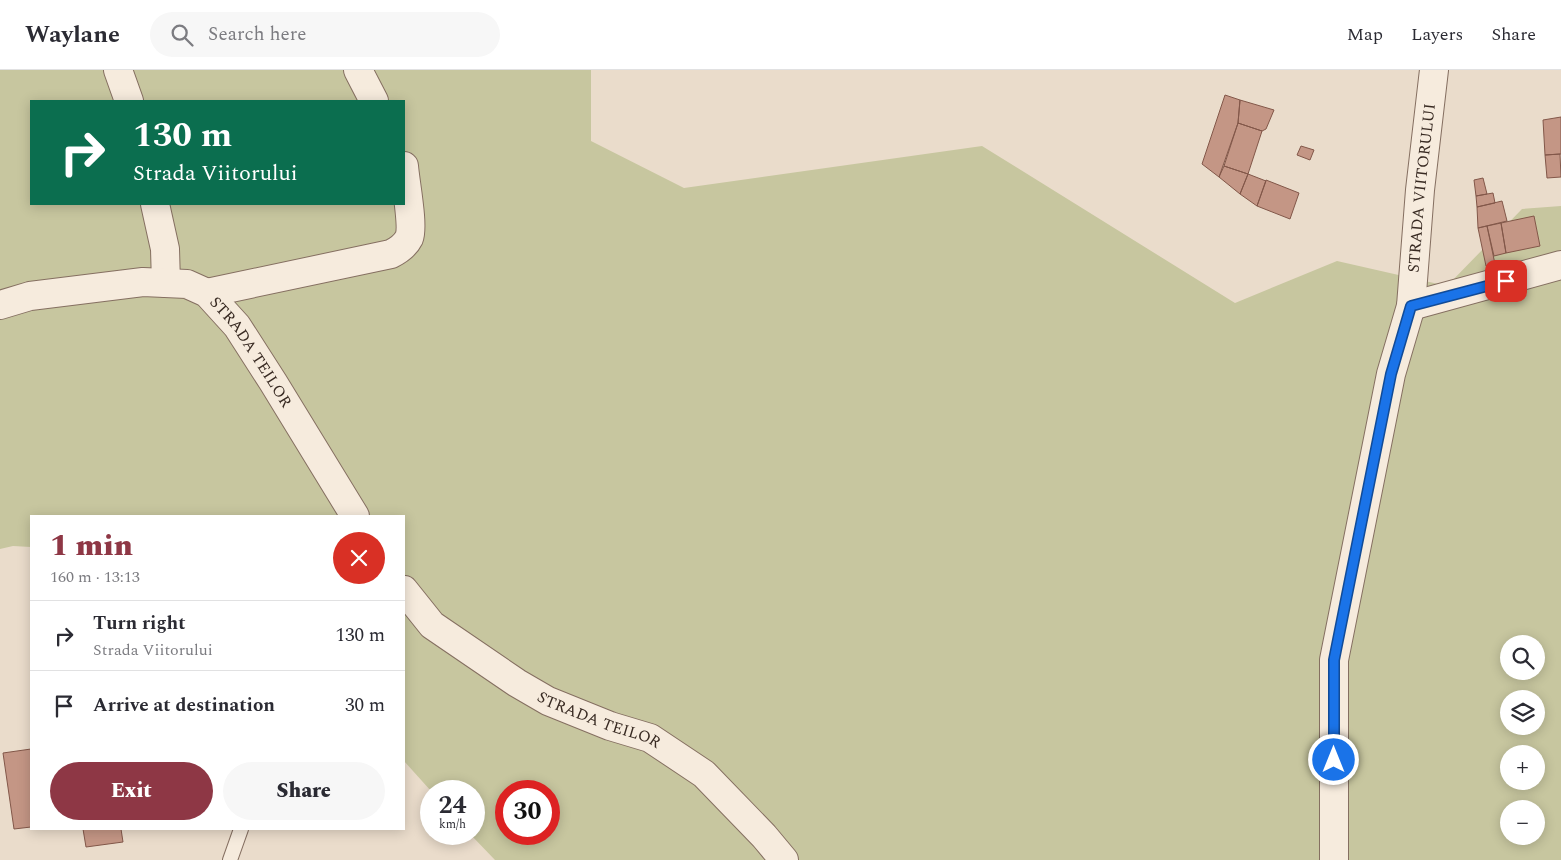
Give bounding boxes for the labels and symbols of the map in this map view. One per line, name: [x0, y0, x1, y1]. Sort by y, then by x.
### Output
street label: STRADA VIITORULUI: [1402, 102, 1442, 274]
pin: [1485, 260, 1527, 302]
street label: STRADA TEILOR: [204, 291, 298, 413]
street label: STRADA TEILOR: [532, 685, 666, 754]
position arrow: [1307, 733, 1359, 785]
speed limit sign: 30: [495, 780, 560, 845]

